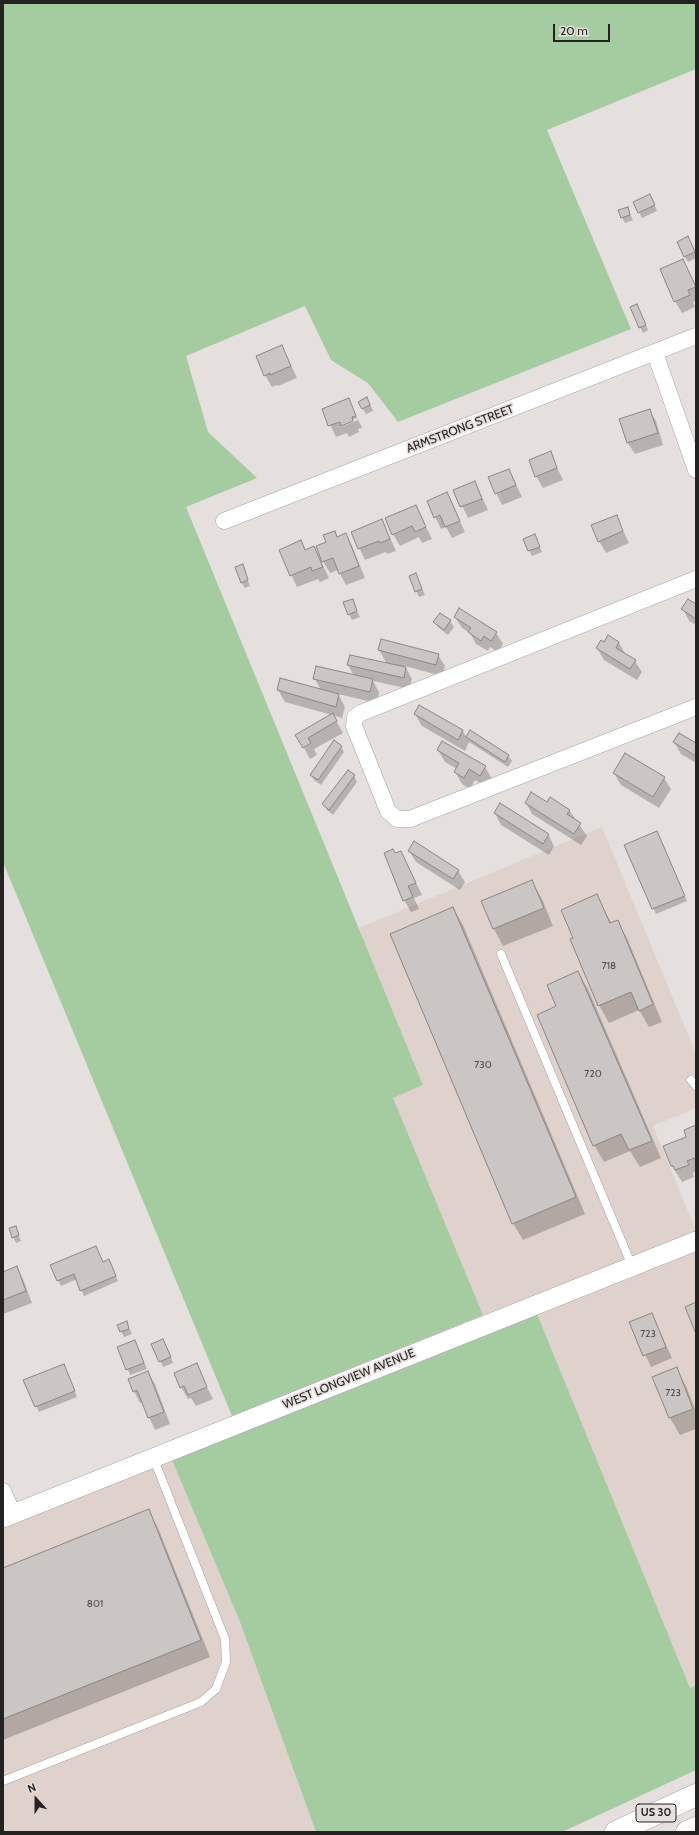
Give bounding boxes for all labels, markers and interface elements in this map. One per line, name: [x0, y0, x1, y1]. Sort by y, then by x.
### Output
scale bar: [555, 16, 612, 42]
text: 20 m: [560, 23, 588, 38]
street label: ARMSTRONG STREET: [404, 402, 516, 456]
house number: 718: [602, 960, 616, 972]
house number: 730: [474, 1059, 492, 1071]
house number: 720: [584, 1068, 602, 1080]
house number: 723: [640, 1328, 656, 1340]
street label: WEST LONGVIEW AVENUE: [281, 1346, 417, 1412]
house number: 723: [665, 1387, 681, 1399]
house number: 801: [87, 1598, 103, 1610]
north arrow: [16, 1779, 56, 1819]
text: N: [26, 1780, 38, 1796]
road number: US 30: [636, 1804, 676, 1822]

